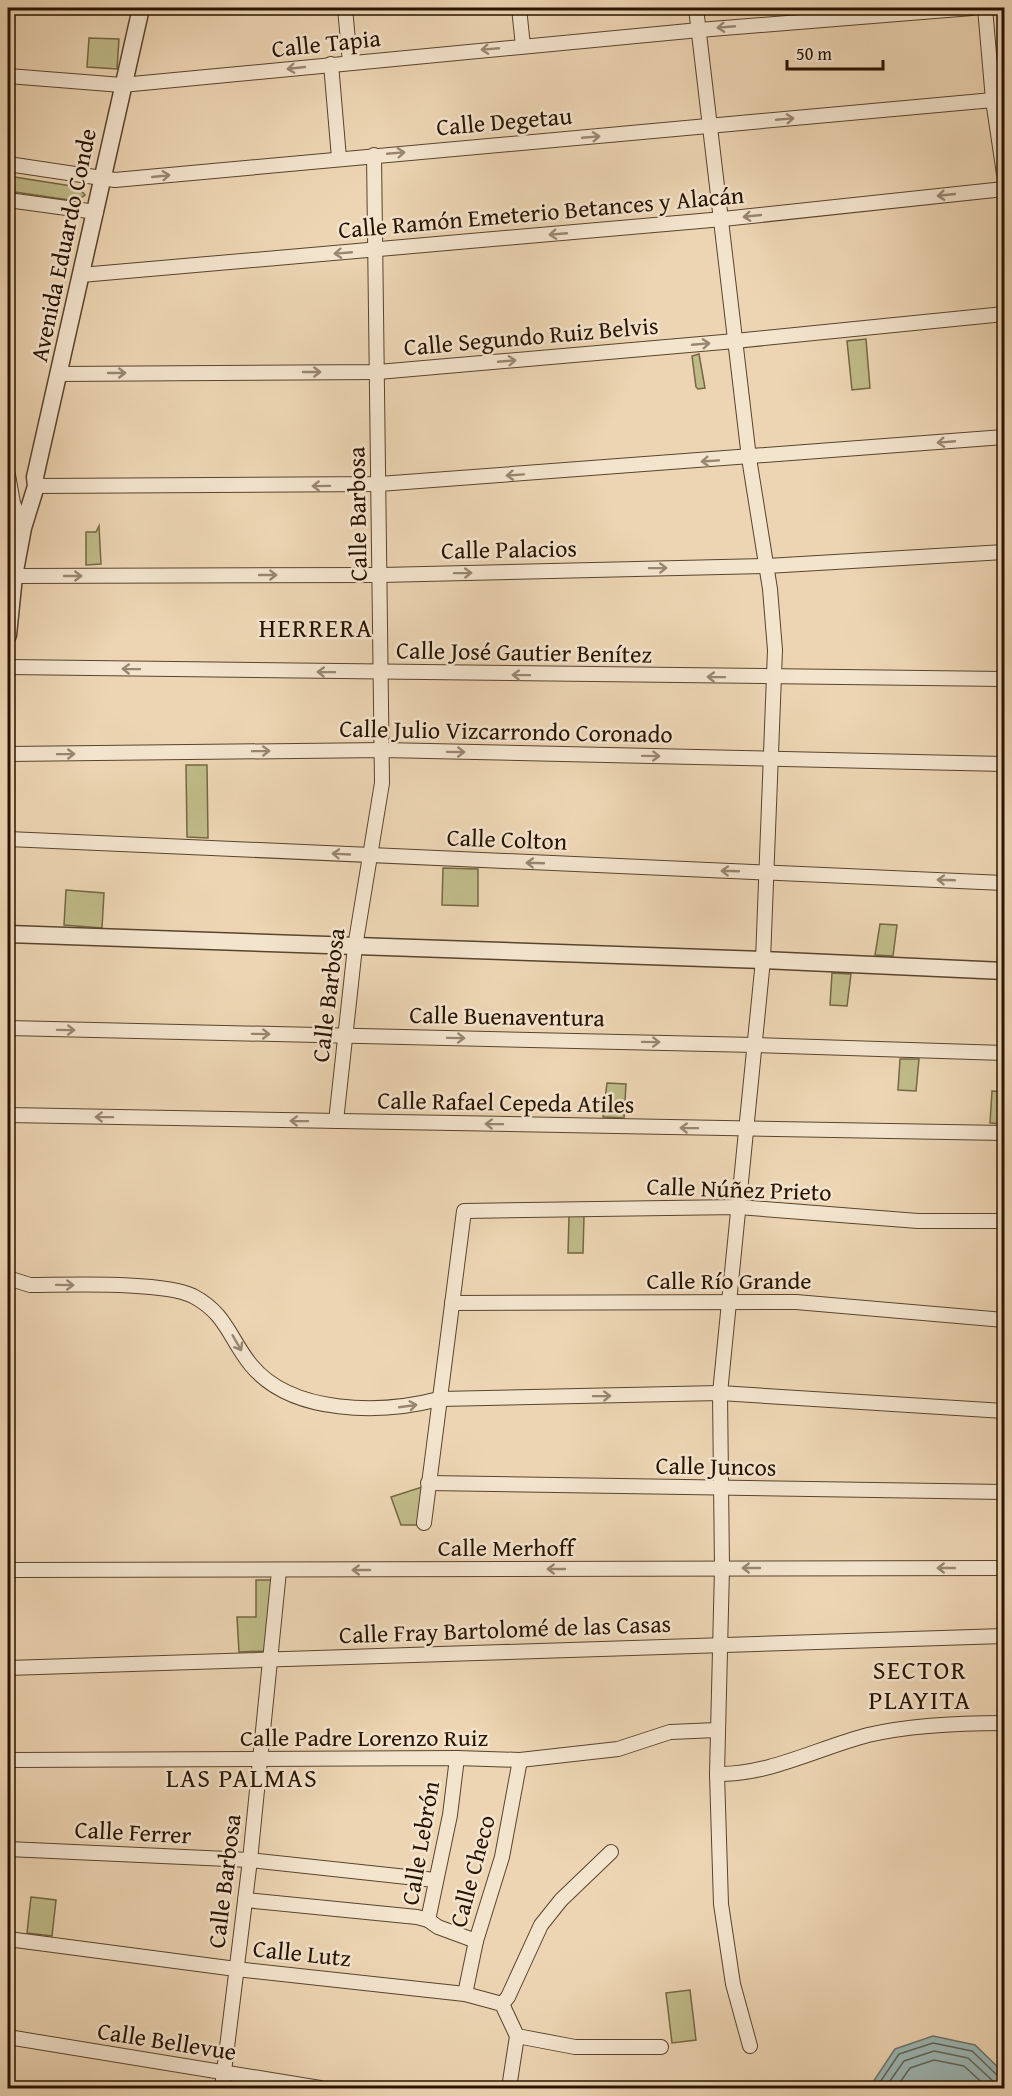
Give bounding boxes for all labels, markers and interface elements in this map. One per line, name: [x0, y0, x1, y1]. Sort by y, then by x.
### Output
street label: Calle Tapia: [270, 20, 383, 66]
one-way arrow: [716, 22, 736, 33]
scale bar: [787, 33, 883, 71]
text: 50 m: [796, 40, 832, 67]
one-way arrow: [480, 44, 500, 55]
one-way arrow: [286, 63, 306, 74]
street label: Calle Degetau: [435, 98, 573, 144]
one-way arrow: [775, 113, 794, 124]
street label: Avenida Eduardo Conde: [21, 125, 105, 365]
one-way arrow: [580, 131, 600, 142]
one-way arrow: [386, 147, 406, 158]
one-way arrow: [150, 170, 170, 181]
street label: Calle Ramón Emeterio Betances y Alacán: [337, 177, 746, 247]
one-way arrow: [937, 190, 957, 201]
one-way arrow: [743, 211, 763, 222]
one-way arrow: [549, 229, 569, 240]
one-way arrow: [334, 248, 354, 259]
street label: Calle Segundo Ruiz Belvis: [402, 307, 660, 365]
one-way arrow: [691, 338, 711, 349]
one-way arrow: [497, 355, 516, 366]
one-way arrow: [302, 366, 322, 378]
one-way arrow: [107, 367, 127, 379]
one-way arrow: [937, 437, 957, 448]
street label: Calle Barbosa: [338, 446, 376, 582]
one-way arrow: [700, 456, 720, 467]
one-way arrow: [506, 470, 526, 481]
one-way arrow: [311, 480, 331, 491]
street label: Calle Palacios: [441, 530, 577, 568]
one-way arrow: [647, 563, 667, 574]
one-way arrow: [452, 567, 472, 579]
one-way arrow: [257, 569, 277, 581]
one-way arrow: [62, 570, 82, 582]
district label: HERRERA: [259, 608, 373, 647]
street label: Calle José Gautier Benítez: [396, 632, 652, 672]
one-way arrow: [121, 663, 141, 675]
one-way arrow: [316, 666, 336, 678]
one-way arrow: [511, 669, 531, 681]
one-way arrow: [706, 671, 726, 683]
street label: Calle Julio Vizcarrondo Coronado: [339, 711, 673, 751]
one-way arrow: [250, 745, 270, 757]
one-way arrow: [445, 746, 465, 757]
one-way arrow: [55, 748, 75, 760]
one-way arrow: [640, 750, 660, 762]
street label: Calle Colton: [446, 819, 568, 859]
one-way arrow: [331, 849, 351, 860]
one-way arrow: [526, 857, 546, 868]
one-way arrow: [721, 865, 741, 877]
one-way arrow: [937, 875, 957, 886]
street label: Calle Barbosa: [302, 925, 354, 1064]
street label: Calle Buenaventura: [409, 997, 606, 1035]
one-way arrow: [55, 1024, 75, 1035]
one-way arrow: [250, 1028, 270, 1039]
one-way arrow: [445, 1032, 465, 1044]
one-way arrow: [640, 1036, 660, 1048]
street label: Calle Rafael Cepeda Atiles: [377, 1082, 635, 1122]
one-way arrow: [94, 1111, 114, 1122]
one-way arrow: [289, 1115, 309, 1126]
one-way arrow: [484, 1118, 504, 1130]
one-way arrow: [679, 1122, 699, 1134]
street label: Calle Núñez Prieto: [646, 1168, 832, 1210]
street label: Calle Río Grande: [646, 1263, 812, 1298]
one-way arrow: [55, 1280, 75, 1291]
one-way arrow: [231, 1334, 243, 1351]
one-way arrow: [591, 1390, 611, 1401]
one-way arrow: [398, 1400, 417, 1411]
street label: Calle Juncos: [655, 1447, 777, 1485]
street label: Calle Merhoff: [438, 1530, 577, 1565]
one-way arrow: [742, 1562, 762, 1574]
one-way arrow: [937, 1562, 957, 1574]
one-way arrow: [547, 1563, 567, 1575]
one-way arrow: [352, 1565, 372, 1576]
street label: Calle Fray Bartolomé de las Casas: [338, 1606, 672, 1652]
district label: SECTOR PLAYITA: [868, 1650, 972, 1719]
street label: Calle Padre Lorenzo Ruiz: [240, 1720, 488, 1755]
district label: LAS PALMAS: [166, 1758, 318, 1797]
street label: Calle Lebrón: [392, 1778, 448, 1908]
street label: Calle Ferrer: [74, 1811, 192, 1853]
street label: Calle Barbosa: [198, 1811, 250, 1950]
street label: Calle Checo: [440, 1811, 504, 1931]
street label: Calle Lutz: [251, 1930, 353, 1976]
street label: Calle Bellevue: [95, 2013, 239, 2069]

